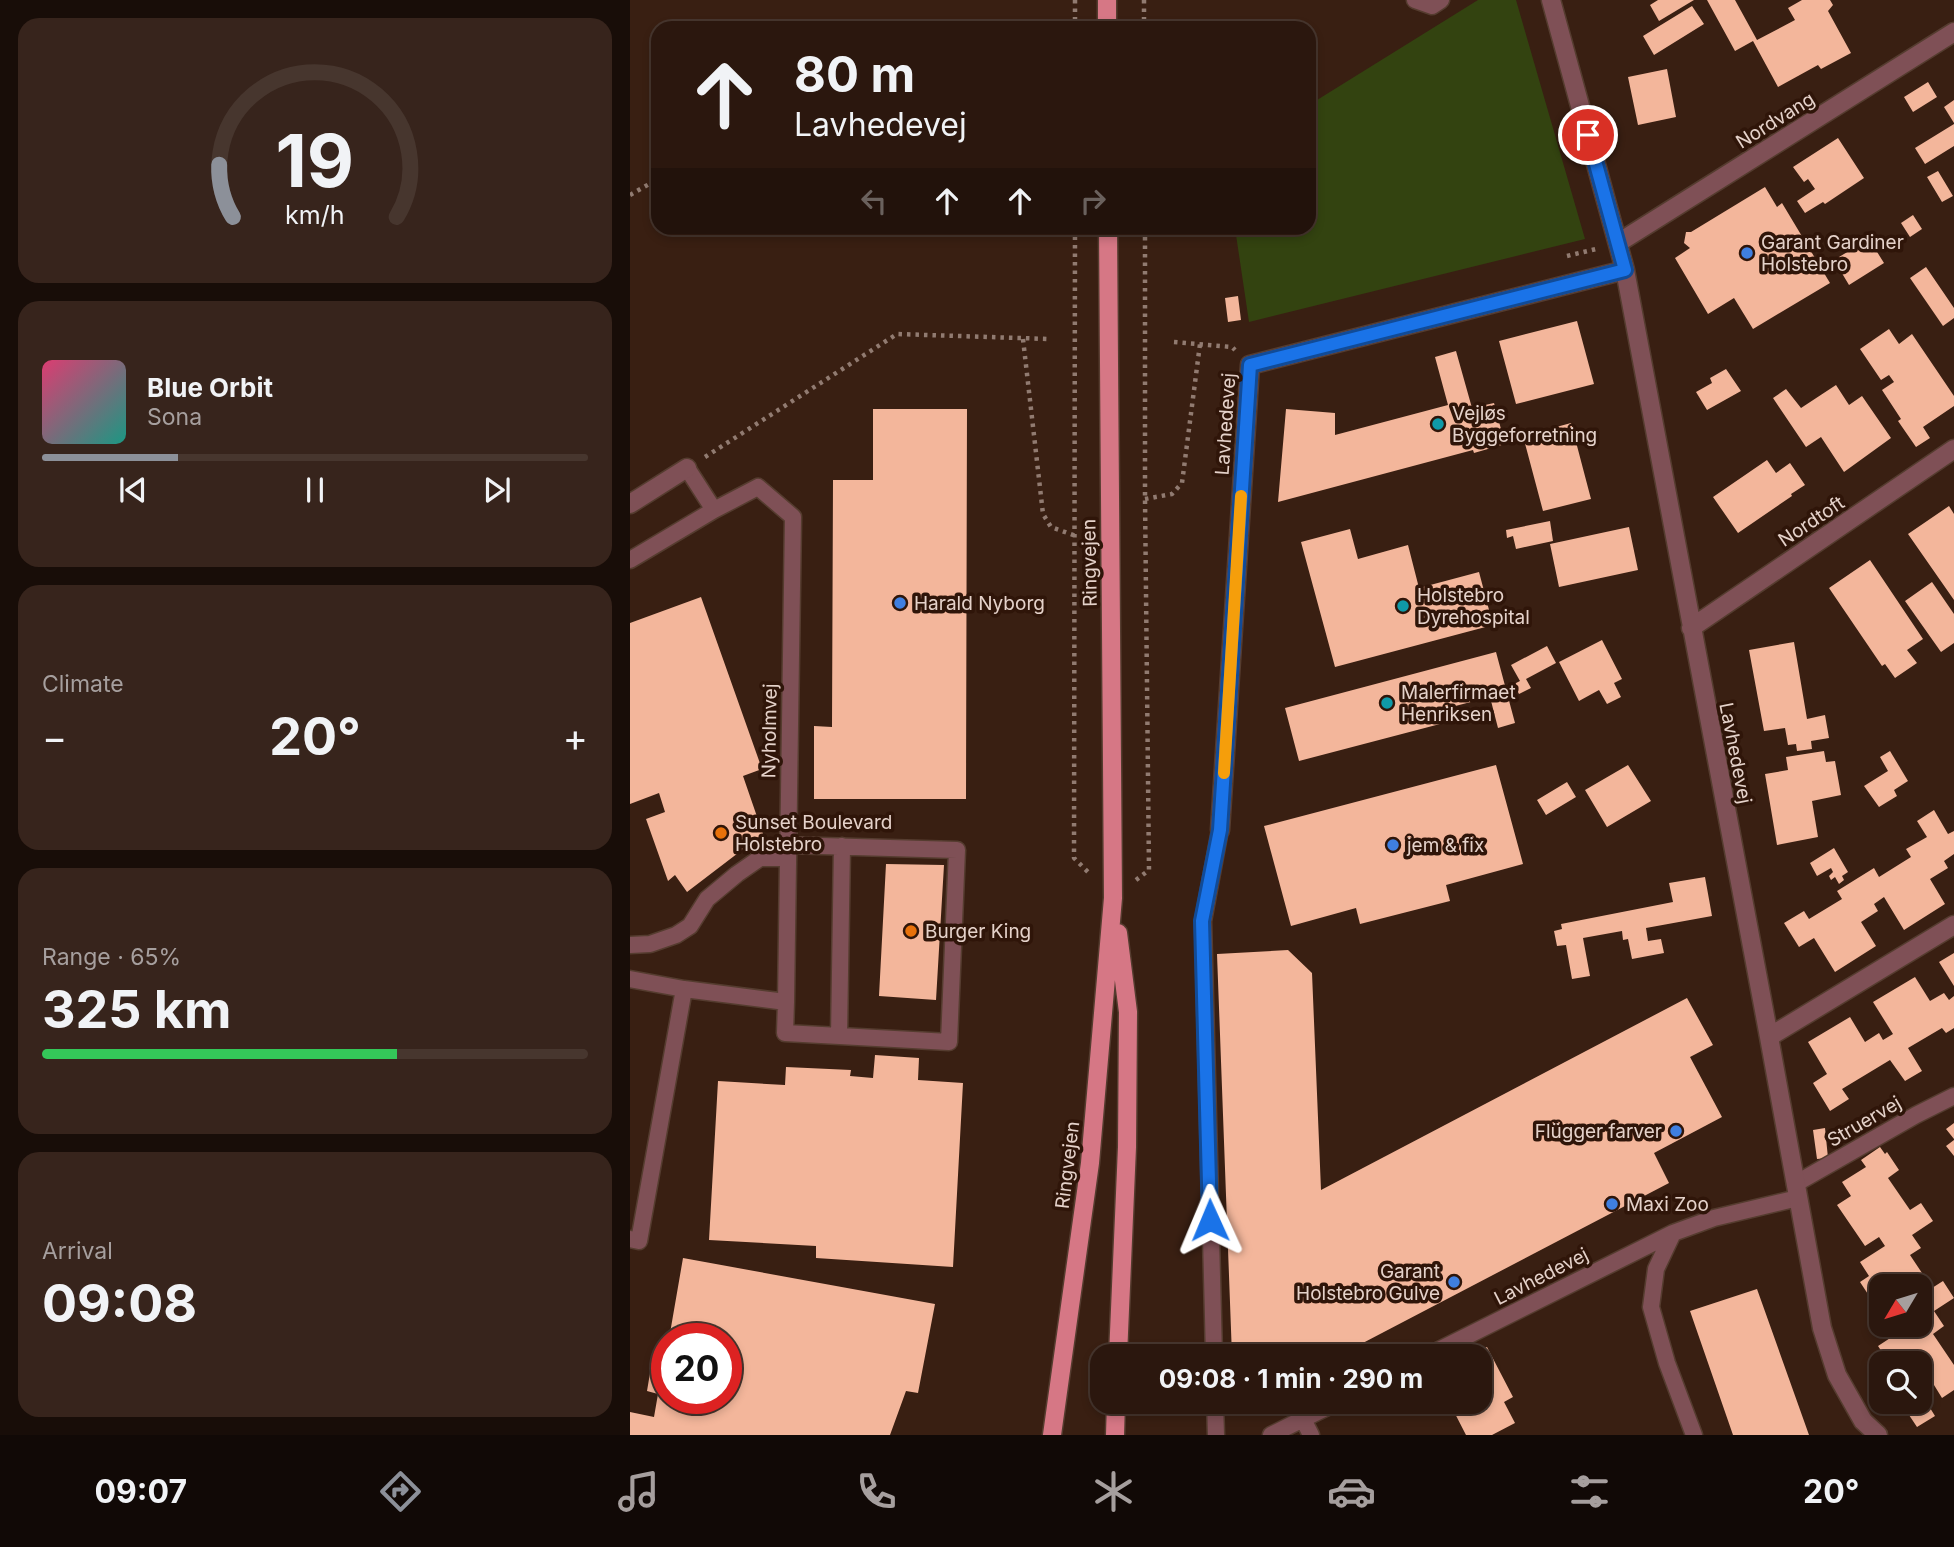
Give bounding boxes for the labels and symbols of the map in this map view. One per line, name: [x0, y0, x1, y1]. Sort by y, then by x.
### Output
street label: Nordvang: [1732, 87, 1819, 154]
pin: [1558, 105, 1618, 165]
place label: Garant Gardiner Holstebro: [1761, 231, 1904, 276]
marker: Garant Gardiner Holstebro: [1739, 245, 1755, 261]
street label: Lavhedevej: [1210, 372, 1241, 476]
place label: Vejløs Byggeforretning: [1452, 402, 1597, 447]
marker: Vejløs Byggeforretning: [1430, 416, 1446, 432]
street label: Nordtoft: [1774, 491, 1849, 552]
street label: Ringvejen: [1077, 519, 1102, 607]
place label: Holstebro Dyrehospital: [1417, 584, 1530, 629]
place label: Harald Nyborg: [914, 592, 1045, 615]
marker: Harald Nyborg: [892, 595, 908, 611]
marker: Holstebro Dyrehospital: [1395, 598, 1411, 614]
place label: Malerfirmaet Henriksen: [1401, 681, 1516, 726]
street label: Nyholmvej: [757, 683, 782, 779]
marker: Malerfirmaet Henriksen: [1379, 695, 1395, 711]
street label: Lavhedevej: [1714, 701, 1757, 806]
place label: Sunset Boulevard Holstebro: [735, 811, 892, 856]
marker: Sunset Boulevard Holstebro: [713, 825, 729, 841]
place label: jem & fix: [1406, 834, 1484, 857]
marker: jem & fix: [1385, 837, 1401, 853]
place label: Burger King: [925, 920, 1031, 943]
marker: Burger King: [903, 923, 919, 939]
street label: Struervej: [1823, 1091, 1905, 1152]
street label: Ringvejen: [1051, 1120, 1084, 1210]
place label: Flügger farver: [1535, 1120, 1662, 1143]
marker: Flügger farver: [1668, 1123, 1684, 1139]
position arrow: [1173, 1183, 1247, 1257]
place label: Maxi Zoo: [1626, 1193, 1709, 1216]
marker: Maxi Zoo: [1604, 1196, 1620, 1212]
street label: Lavhedevej: [1490, 1243, 1592, 1310]
place label: Garant Holstebro Gulve: [1296, 1260, 1440, 1305]
marker: Garant Holstebro Gulve: [1446, 1274, 1462, 1290]
north arrow: [1869, 1274, 1932, 1337]
speed limit sign: 20: [651, 1323, 742, 1414]

